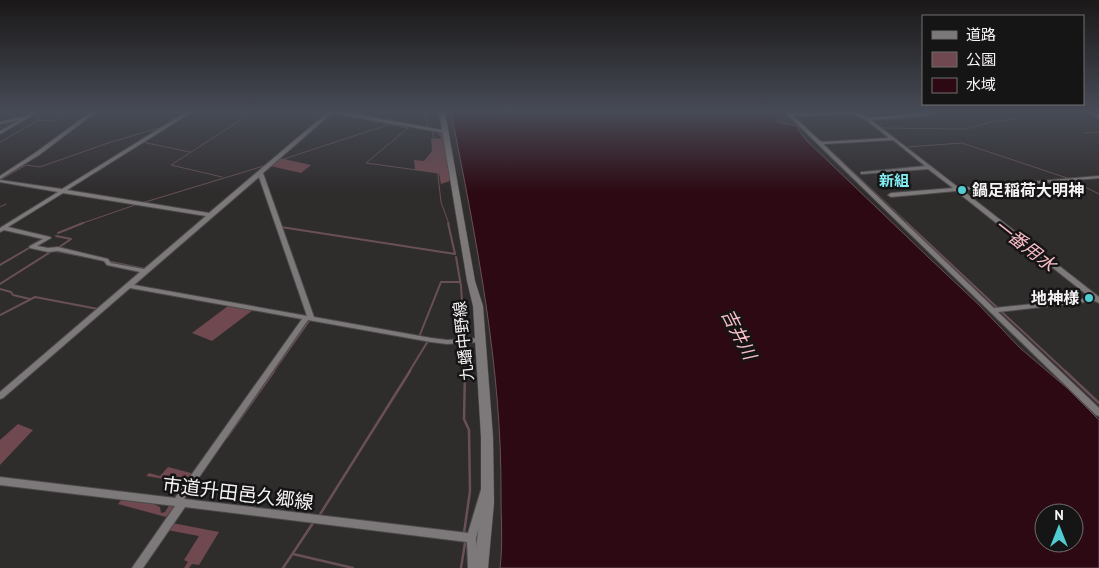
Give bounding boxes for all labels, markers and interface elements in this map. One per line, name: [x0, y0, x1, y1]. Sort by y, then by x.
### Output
legend: [922, 15, 1084, 105]
text: 道路: [966, 25, 996, 44]
text: 公園: [966, 50, 996, 69]
text: 水域: [966, 75, 996, 94]
district label: 新組: [879, 171, 909, 190]
place label: 鍋足稲荷大明神: [972, 180, 1084, 200]
marker: 鍋足稲荷大明神: [956, 184, 968, 196]
water label: 一番用水: [990, 214, 1062, 277]
place label: 地神様: [1031, 288, 1079, 308]
marker: 地神様: [1083, 292, 1095, 304]
street label: 九蟠中野線: [449, 300, 477, 382]
water label: 吉井川: [716, 305, 762, 365]
street label: 市道升田邑久郷線: [161, 472, 315, 514]
north arrow: [1034, 503, 1084, 553]
text: N: [1054, 506, 1064, 524]

